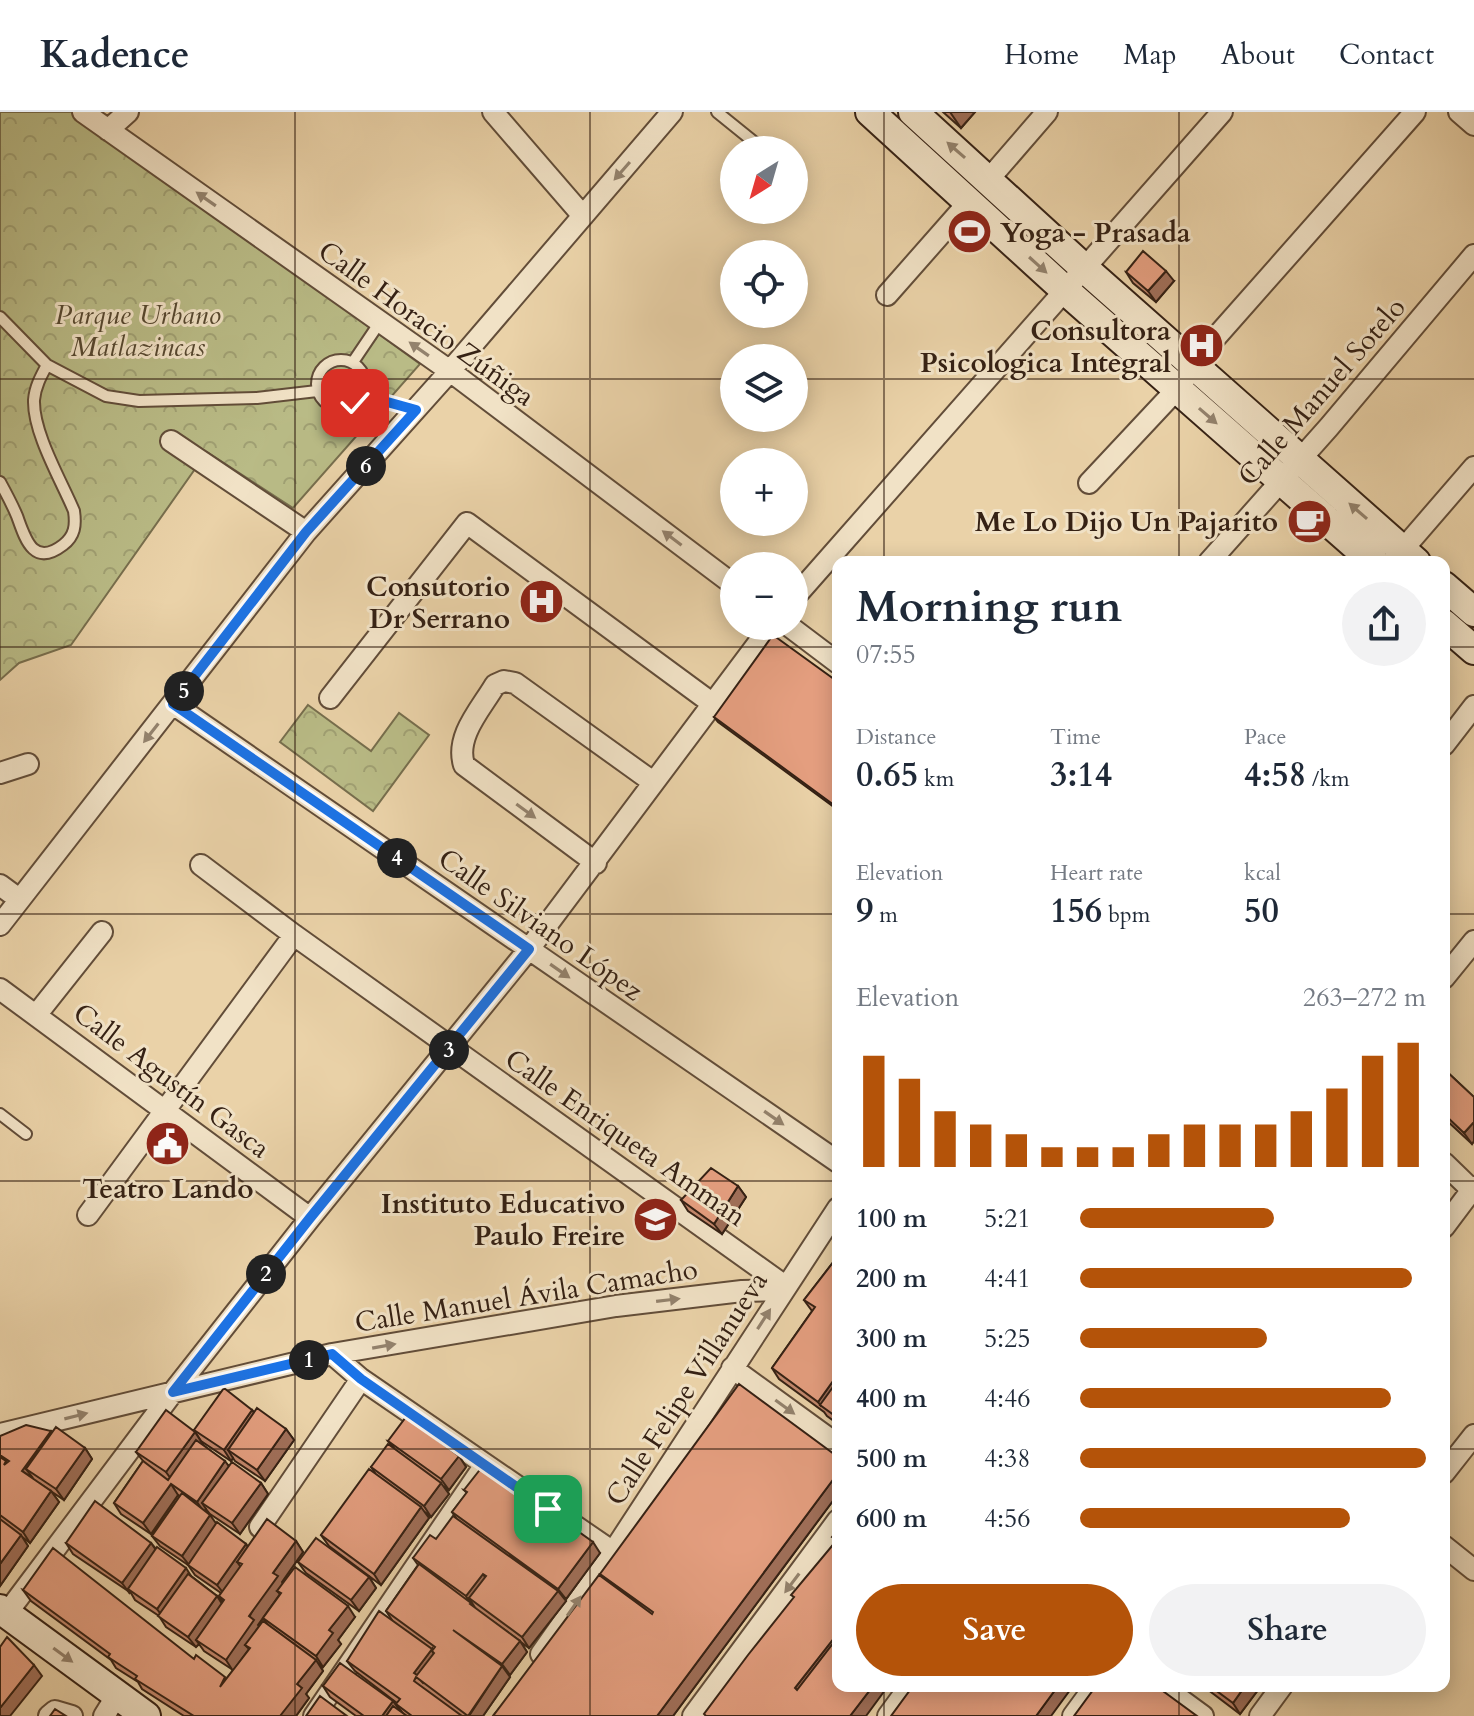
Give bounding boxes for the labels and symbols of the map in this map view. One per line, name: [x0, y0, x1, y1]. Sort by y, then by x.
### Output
north arrow: [720, 136, 808, 224]
one-way arrow: [947, 141, 966, 159]
one-way arrow: [613, 162, 631, 181]
one-way arrow: [195, 191, 217, 207]
sports icon: Yoga - Prasada: [945, 208, 993, 256]
place label: Yoga - Prasada: [1000, 214, 1191, 252]
street label: Calle Horacio Zúñiga: [310, 232, 542, 415]
one-way arrow: [1028, 256, 1047, 274]
street label: Calle Manuel Sotelo: [1229, 289, 1414, 494]
park label: Parque Urbano Matlazincas: [55, 296, 221, 366]
place label: Consultora Psicologica Integral: [920, 312, 1171, 382]
hospital icon: Consultora Psicologica Integral: [1178, 322, 1226, 370]
one-way arrow: [408, 342, 429, 357]
pin: [321, 369, 389, 437]
one-way arrow: [1199, 407, 1218, 425]
pin: 6: [346, 446, 386, 486]
cafe icon: Me Lo Dijo Un Pajarito: [1285, 497, 1333, 545]
one-way arrow: [1348, 502, 1367, 520]
place label: Me Lo Dijo Un Pajarito: [975, 503, 1278, 541]
one-way arrow: [661, 531, 682, 547]
place label: Consutorio Dr Serrano: [366, 568, 510, 638]
hospital icon: Consutorio Dr Serrano: [517, 578, 565, 626]
pin: 5: [164, 671, 204, 711]
one-way arrow: [143, 723, 159, 743]
one-way arrow: [516, 803, 537, 818]
pin: 4: [377, 838, 417, 878]
street label: Calle Silviano López: [430, 840, 651, 1010]
one-way arrow: [550, 963, 571, 978]
street label: Calle Agustín Gasca: [65, 994, 277, 1167]
pin: 3: [429, 1030, 469, 1070]
street label: Calle Enriqueta Amman: [497, 1040, 754, 1235]
one-way arrow: [764, 1110, 785, 1125]
public building icon: Teatro Lando: [144, 1119, 192, 1167]
place label: Teatro Lando: [82, 1170, 254, 1208]
place label: Instituto Educativo Paulo Freire: [381, 1185, 625, 1255]
school or university icon: Instituto Educativo Paulo Freire: [632, 1195, 680, 1243]
street label: Calle Manuel Ávila Camacho: [352, 1250, 700, 1342]
pin: 2: [246, 1254, 286, 1294]
street label: Calle Felipe Villanueva: [597, 1264, 777, 1513]
one-way arrow: [656, 1293, 681, 1306]
one-way arrow: [756, 1309, 771, 1330]
one-way arrow: [372, 1339, 397, 1351]
pin: 1: [289, 1340, 329, 1380]
one-way arrow: [775, 1398, 795, 1414]
one-way arrow: [63, 1409, 88, 1422]
pin: [514, 1475, 582, 1543]
one-way arrow: [784, 1573, 800, 1593]
one-way arrow: [566, 1596, 581, 1617]
one-way arrow: [53, 1646, 73, 1662]

